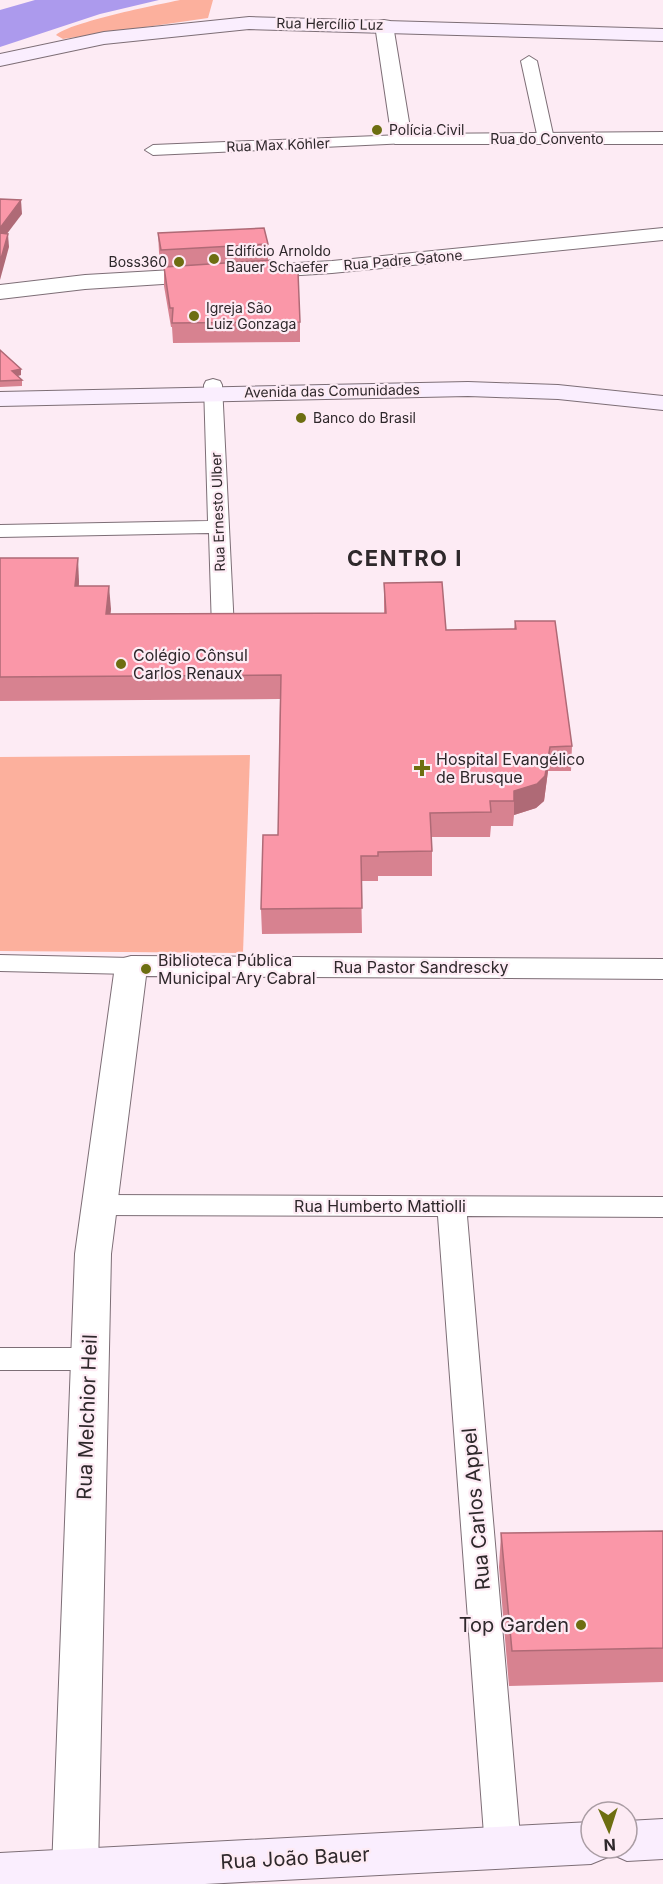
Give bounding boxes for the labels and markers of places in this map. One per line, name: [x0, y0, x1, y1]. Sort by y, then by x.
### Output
place label: Polícia Civil: [389, 121, 465, 138]
marker: Polícia Civil: [370, 123, 384, 137]
place label: Edifício Arnoldo Bauer Schaefer: [226, 242, 331, 275]
marker: Edifício Arnoldo Bauer Schaefer: [207, 252, 221, 266]
place label: Boss360: [109, 253, 167, 270]
marker: Boss360: [172, 255, 186, 269]
place label: Igreja São Luiz Gonzaga: [206, 299, 296, 332]
marker: Igreja São Luiz Gonzaga: [187, 309, 201, 323]
place label: Banco do Brasil: [313, 409, 416, 426]
marker: Banco do Brasil: [294, 411, 308, 425]
place label: Colégio Cônsul Carlos Renaux: [133, 645, 248, 683]
marker: Colégio Cônsul Carlos Renaux: [114, 657, 128, 671]
place label: Hospital Evangélico de Brusque: [436, 749, 585, 787]
marker: Hospital Evangélico de Brusque: [413, 759, 431, 777]
place label: Biblioteca Pública Municipal Ary Cabral: [158, 950, 316, 988]
marker: Biblioteca Pública Municipal Ary Cabral: [139, 962, 153, 976]
place label: Top Garden: [459, 1613, 569, 1637]
marker: Top Garden: [574, 1618, 588, 1632]

